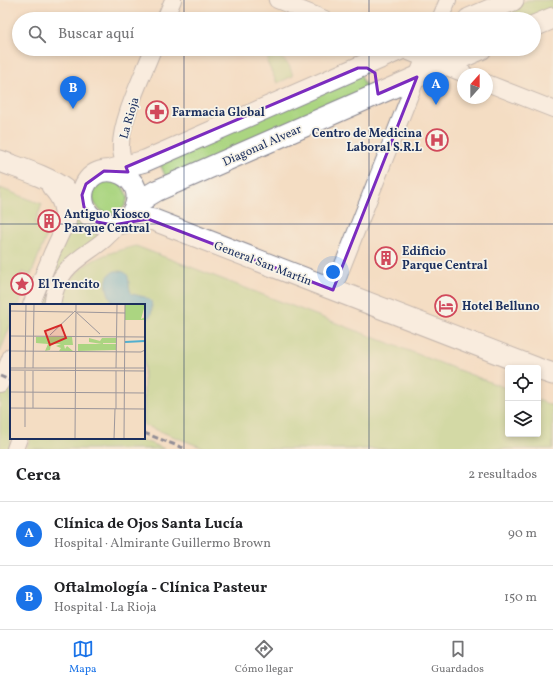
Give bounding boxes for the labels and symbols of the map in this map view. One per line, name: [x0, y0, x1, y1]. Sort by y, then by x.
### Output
north arrow: [457, 68, 493, 104]
pin: A: [423, 72, 449, 105]
pin: B: [60, 76, 86, 109]
street label: La Rioja: [116, 96, 144, 141]
pharmacy icon: Farmacia Global: [144, 99, 170, 125]
place label: Farmacia Global: [172, 105, 265, 121]
street label: Diagonal Alvear: [220, 121, 304, 170]
place label: Centro de Medicina Laboral S.R.L: [312, 126, 423, 156]
hospital icon: Centro de Medicina Laboral S.R.L: [424, 127, 450, 153]
place label: Antiguo Kiosco Parque Central: [64, 207, 150, 237]
building icon: Antiguo Kiosco Parque Central: [36, 208, 62, 234]
street label: General San Martín: [211, 238, 314, 290]
place label: Edificio Parque Central: [402, 244, 487, 274]
building icon: Edificio Parque Central: [373, 245, 399, 271]
your location: [323, 262, 343, 282]
place icon: El Trencito: [9, 271, 35, 297]
place label: El Trencito: [38, 277, 100, 293]
hotel icon: Hotel Belluno: [433, 293, 459, 319]
place label: Hotel Belluno: [462, 299, 540, 315]
inset map: [10, 304, 145, 439]

